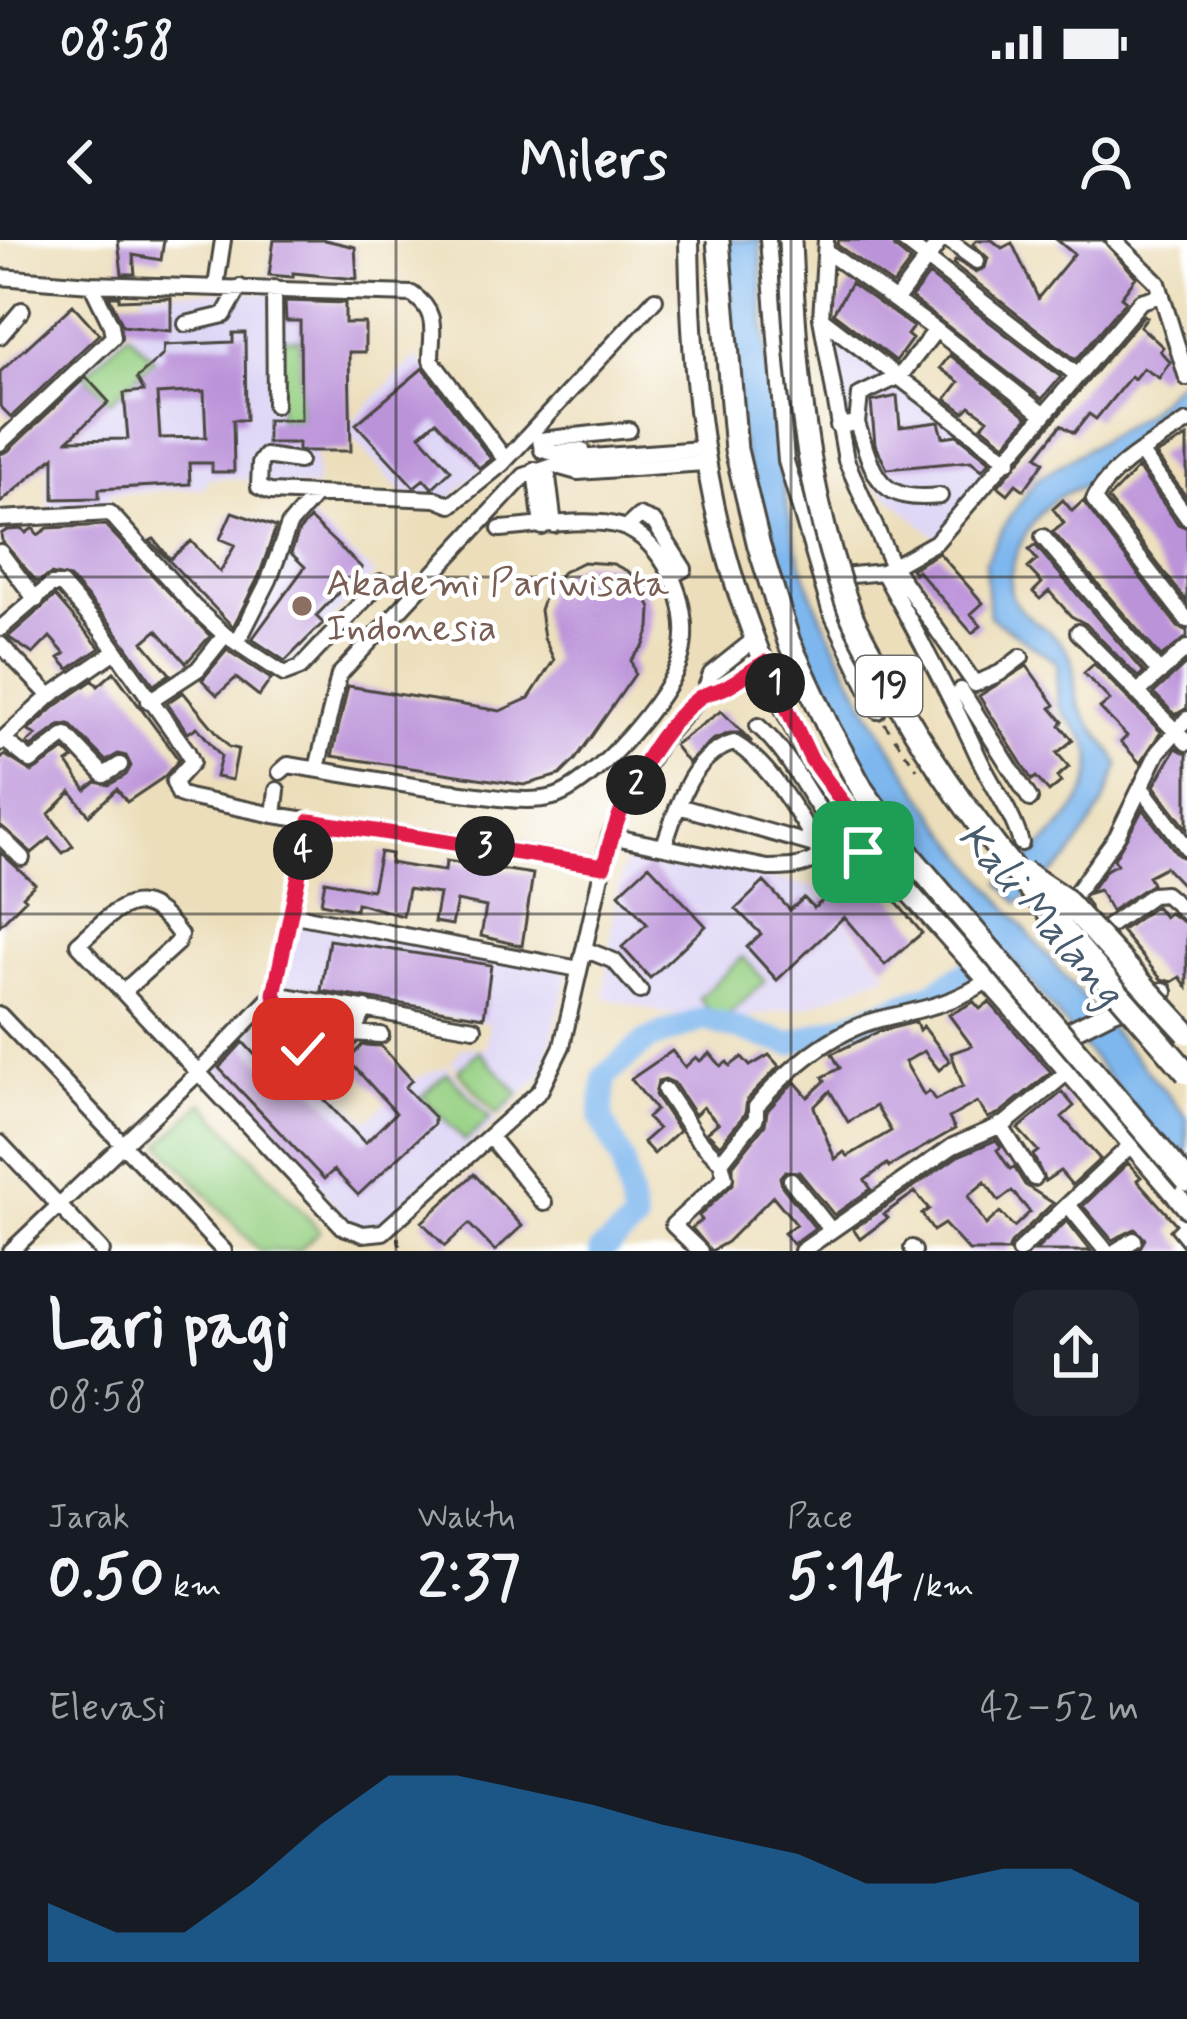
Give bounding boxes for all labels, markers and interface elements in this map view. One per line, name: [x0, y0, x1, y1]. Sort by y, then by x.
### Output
text: 08:58: [60, 13, 174, 72]
text: Milers: [520, 127, 667, 198]
icon: back: [48, 129, 114, 195]
icon: person: [1073, 129, 1139, 195]
place label: Akademi Pariwisata Indonesia: [326, 559, 669, 655]
marker: Akademi Pariwisata Indonesia: [289, 593, 315, 619]
pin: 1: [745, 653, 805, 713]
road number: 19: [856, 656, 922, 716]
text: 1: [768, 661, 782, 705]
pin: 2: [606, 755, 666, 815]
text: 2: [628, 763, 644, 807]
pin: [812, 801, 914, 903]
water label: Kali Malang: [945, 811, 1136, 1019]
pin: 3: [455, 816, 515, 876]
icon: arrive: [830, 819, 896, 885]
pin: 4: [273, 820, 333, 880]
text: 3: [478, 824, 492, 868]
text: 4: [293, 828, 313, 872]
pin: [252, 998, 354, 1100]
icon: check: [270, 1016, 336, 1082]
text: Lari pagi: [48, 1285, 290, 1371]
button: share: [1013, 1290, 1139, 1416]
text: 08:58: [48, 1373, 146, 1424]
text: Jarak: [48, 1496, 129, 1540]
text: Waktu: [418, 1496, 515, 1540]
text: Pace: [787, 1496, 853, 1540]
text: 0.50: [48, 1540, 164, 1619]
text: 2:37: [418, 1540, 520, 1619]
text: 5:14: [787, 1540, 903, 1619]
text: km: [164, 1565, 221, 1609]
text: /km: [903, 1565, 974, 1609]
text: Elevasi: [48, 1683, 166, 1734]
text: 42–52 m: [980, 1683, 1139, 1734]

